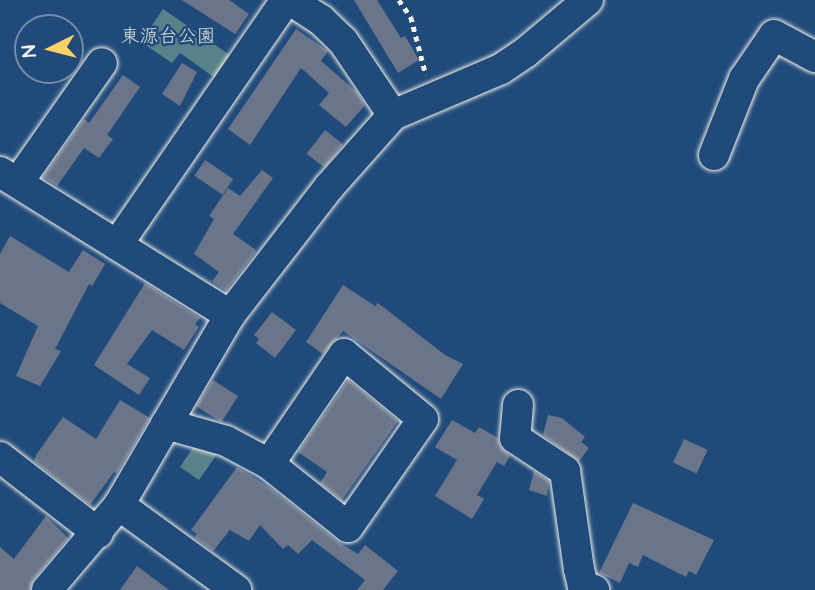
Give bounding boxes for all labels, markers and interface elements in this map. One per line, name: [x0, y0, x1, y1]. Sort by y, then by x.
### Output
north arrow: [14, 14, 84, 84]
park label: 東源台公園: [121, 26, 215, 48]
text: N: [16, 44, 44, 58]

